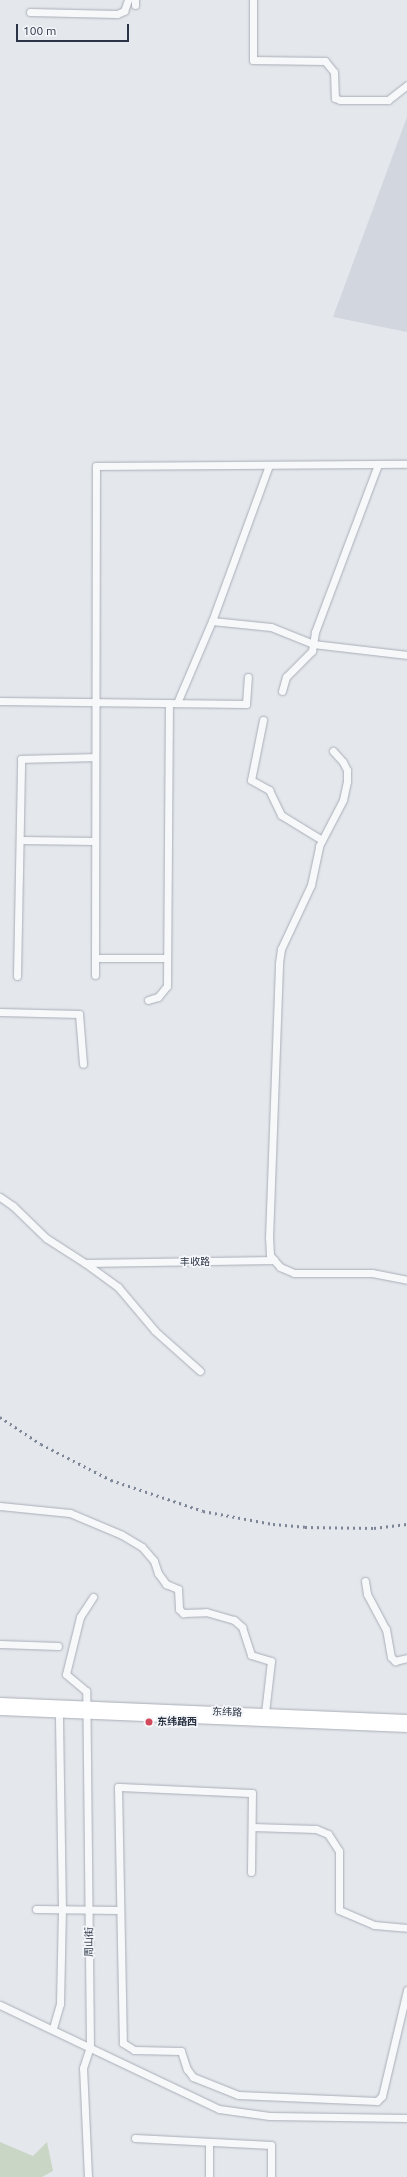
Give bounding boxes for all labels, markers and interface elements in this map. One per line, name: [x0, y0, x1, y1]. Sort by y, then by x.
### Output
scale bar: [18, 16, 131, 42]
text: 100 m: [23, 24, 56, 37]
street label: 丰收路: [180, 1256, 210, 1268]
street label: 东纬路: [212, 1705, 242, 1719]
place label: 东纬路西: [157, 1716, 197, 1728]
marker: 东纬路西: [144, 1717, 154, 1727]
street label: 周山街: [83, 1927, 95, 1957]

